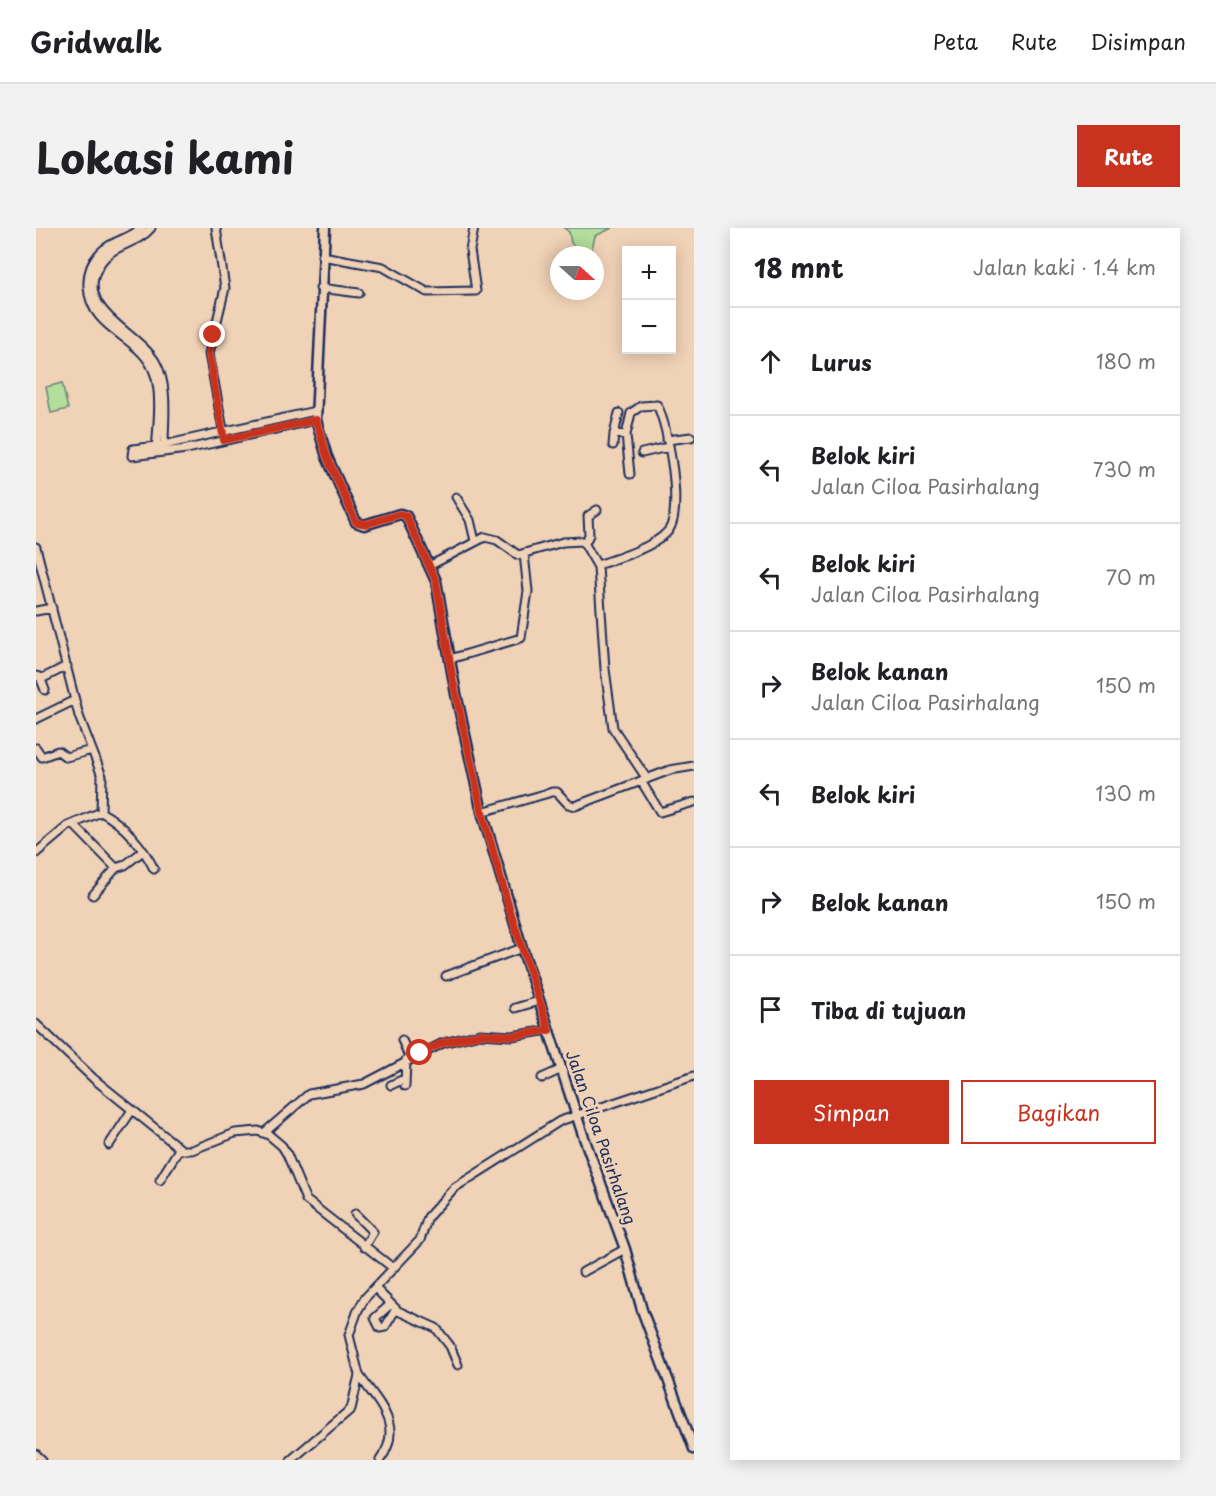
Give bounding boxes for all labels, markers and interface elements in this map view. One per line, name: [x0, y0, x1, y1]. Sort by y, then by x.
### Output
text: Gridwalk: [30, 20, 162, 63]
text: Peta: [933, 25, 978, 57]
text: Rute: [1011, 25, 1057, 57]
text: Disimpan: [1090, 25, 1186, 57]
text: Lokasi kami: [36, 125, 294, 188]
button: Rute: [1077, 125, 1180, 187]
north arrow: [550, 246, 604, 300]
map controls: [622, 246, 676, 354]
button: +: [622, 246, 676, 300]
text: 18 mnt: [754, 248, 844, 287]
text: Jalan kaki · 1.4 km: [973, 252, 1156, 282]
button: −: [622, 300, 676, 354]
route end: [199, 321, 225, 347]
icon: ahead: [754, 345, 787, 378]
text: Lurus: [811, 345, 872, 378]
text: 180 m: [1096, 346, 1156, 376]
text: Belok kiri: [811, 438, 915, 471]
icon: left: [754, 453, 787, 486]
text: 730 m: [1093, 454, 1156, 484]
text: Jalan Ciloa Pasirhalang: [811, 471, 1040, 501]
text: Belok kiri: [811, 546, 915, 579]
icon: left: [754, 561, 787, 594]
text: 70 m: [1106, 562, 1156, 592]
text: Jalan Ciloa Pasirhalang: [811, 579, 1040, 609]
text: Belok kanan: [811, 654, 948, 687]
icon: right: [754, 669, 787, 702]
text: 150 m: [1096, 670, 1156, 700]
text: Jalan Ciloa Pasirhalang: [811, 687, 1040, 717]
icon: left: [754, 777, 787, 810]
text: Belok kiri: [811, 777, 915, 810]
text: 130 m: [1096, 778, 1156, 808]
icon: right: [754, 885, 787, 918]
text: Belok kanan: [811, 885, 948, 918]
text: 150 m: [1096, 886, 1156, 916]
icon: arrive: [754, 993, 787, 1026]
text: Tiba di tujuan: [811, 993, 966, 1026]
route start: [406, 1039, 432, 1065]
street label: Jalan Ciloa Pasirhalang: [561, 1047, 643, 1227]
button: Simpan: [754, 1080, 949, 1144]
button: Bagikan: [961, 1080, 1156, 1144]

